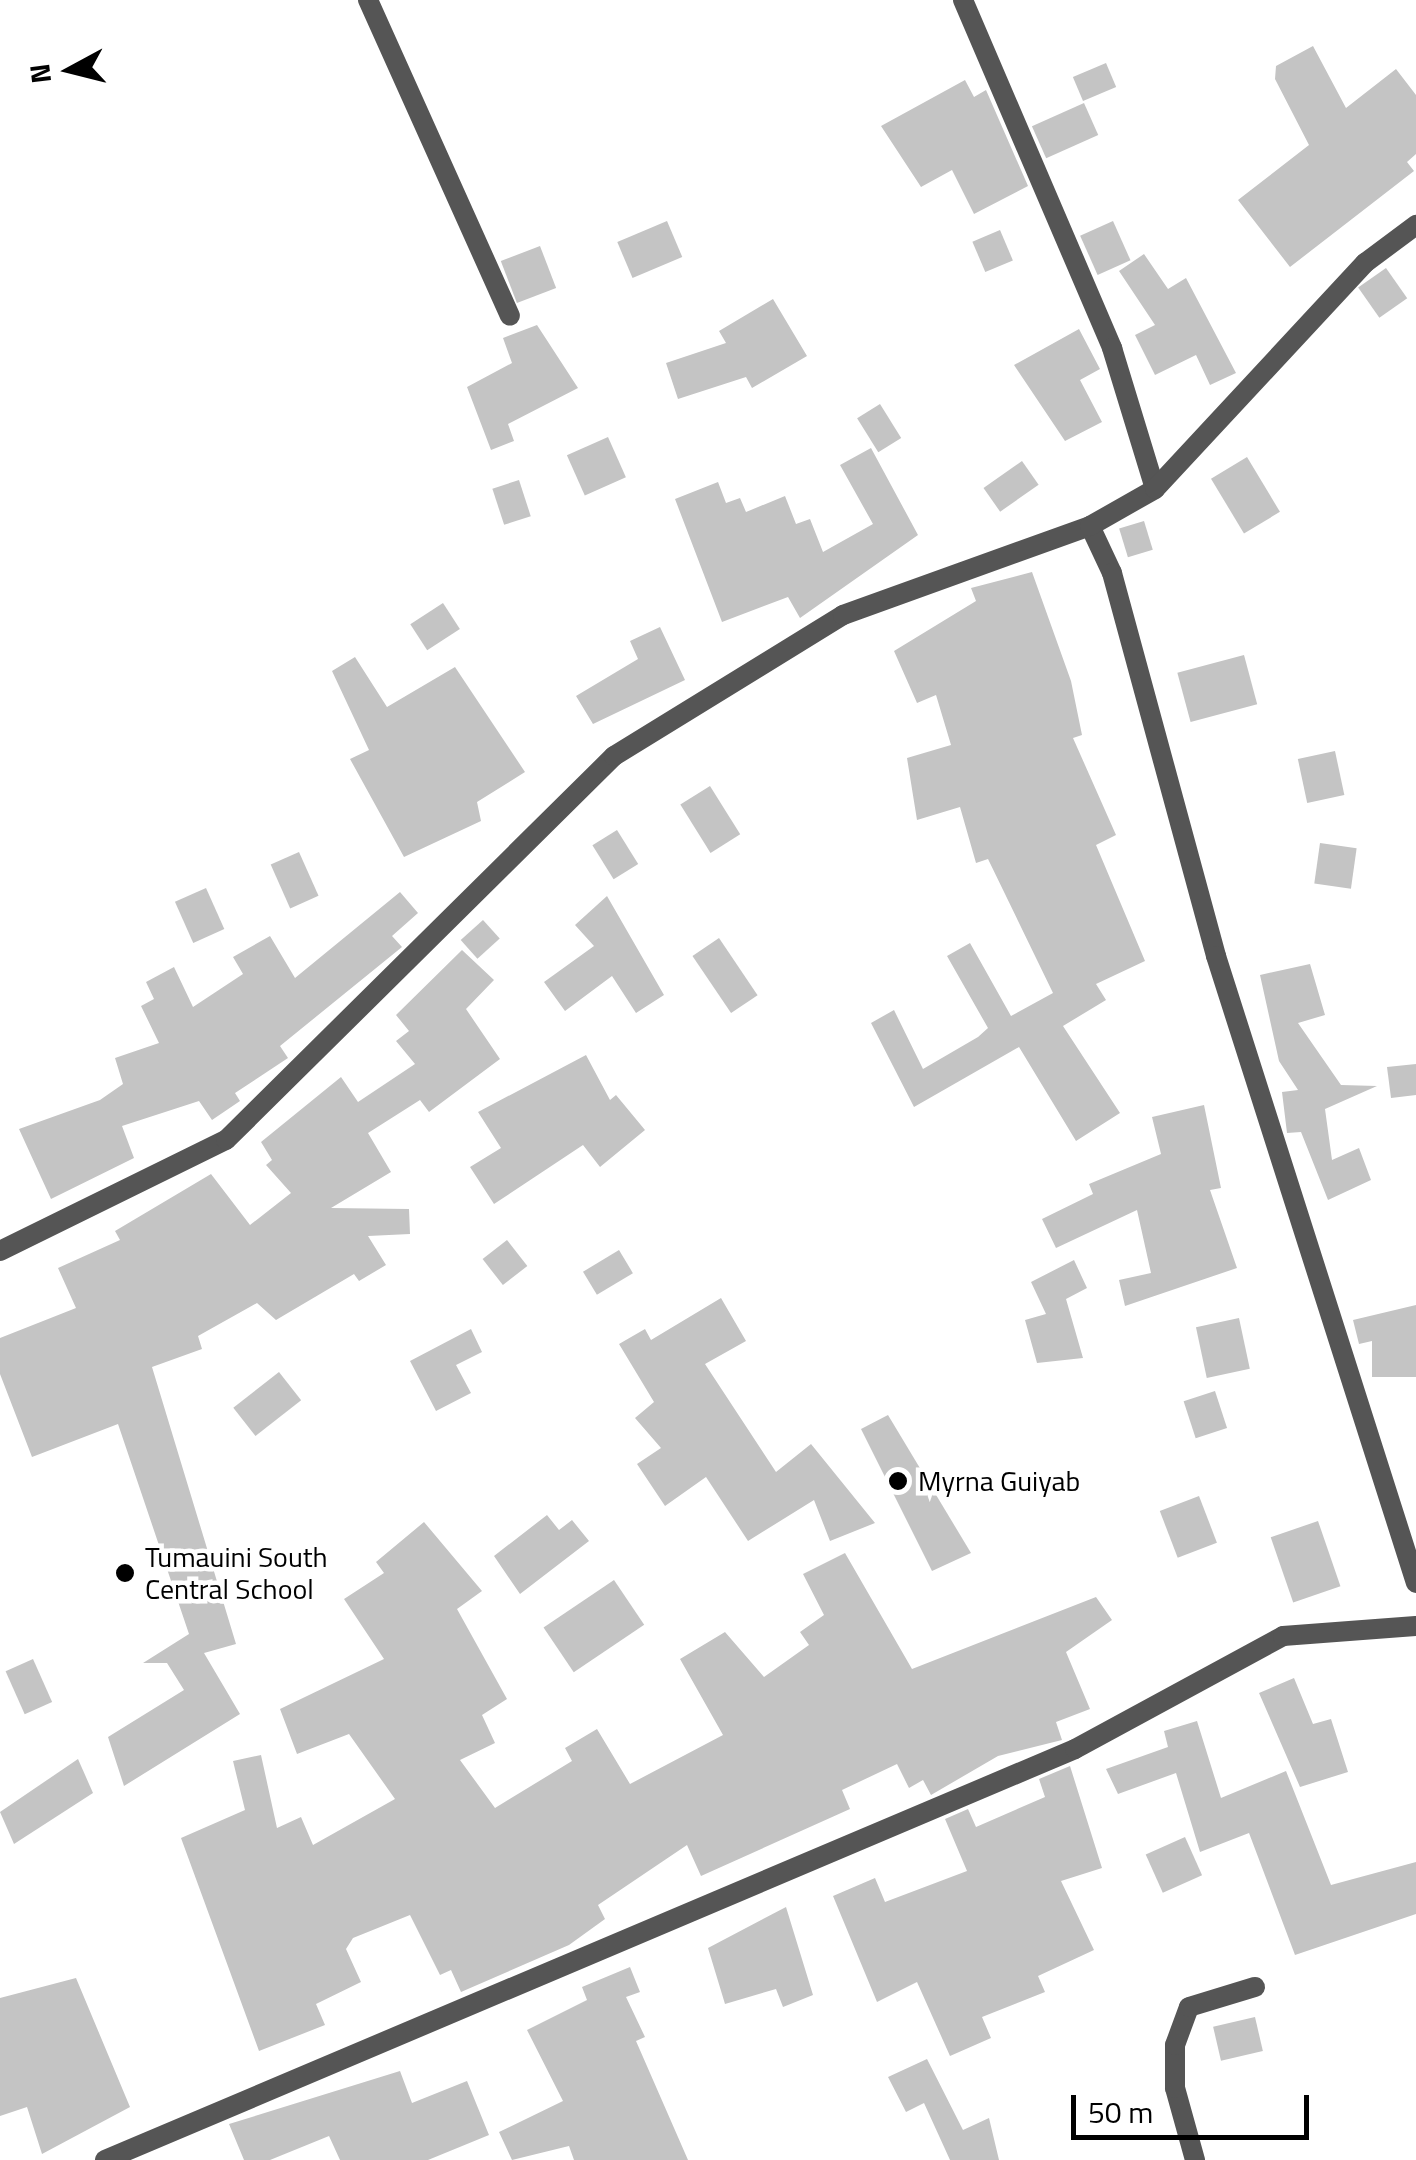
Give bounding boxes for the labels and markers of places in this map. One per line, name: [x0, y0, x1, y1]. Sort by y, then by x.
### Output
place label: Myrna Guiyab: [918, 1464, 1080, 1498]
marker: Myrna Guiyab: [887, 1470, 909, 1492]
place label: Tumauini South Central School: [145, 1540, 328, 1606]
marker: Tumauini South Central School: [114, 1562, 136, 1584]

